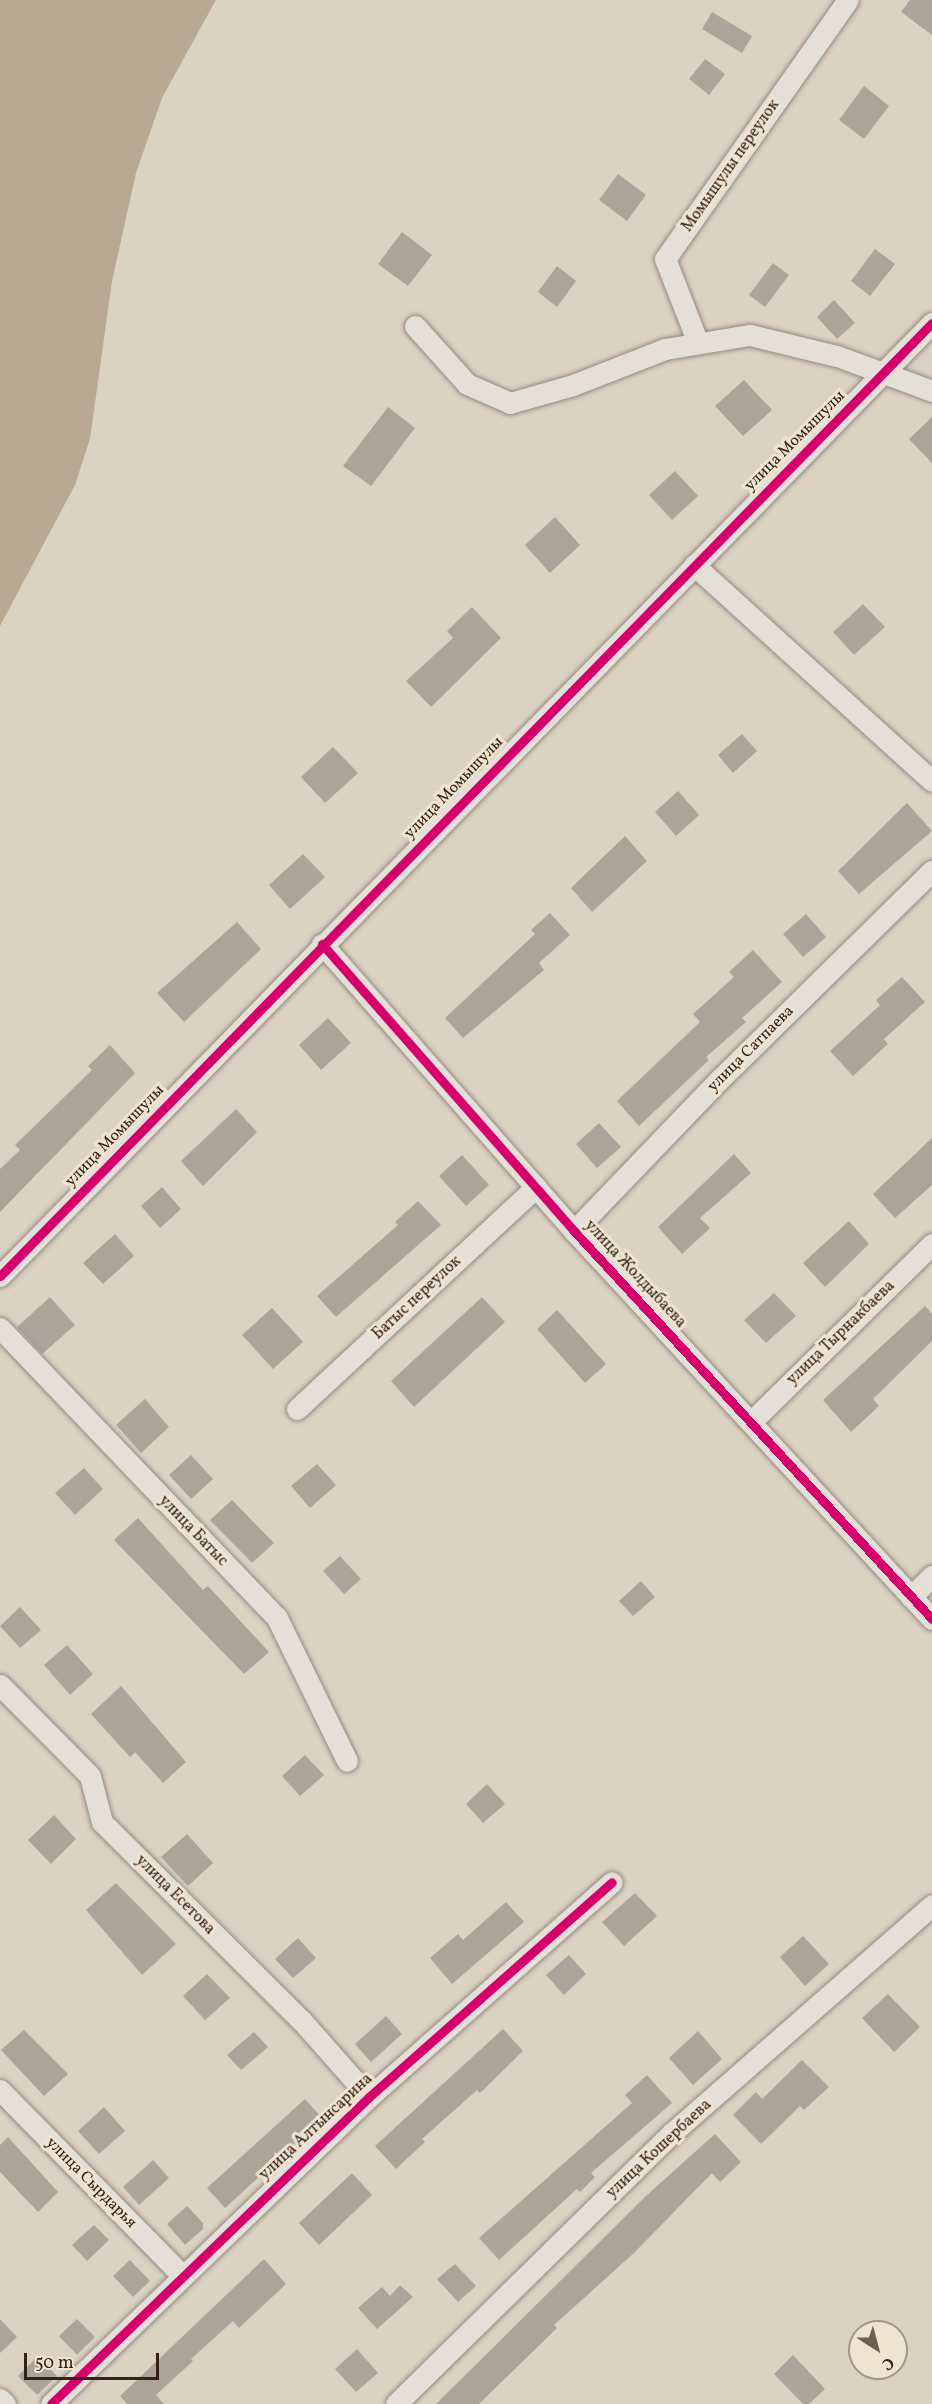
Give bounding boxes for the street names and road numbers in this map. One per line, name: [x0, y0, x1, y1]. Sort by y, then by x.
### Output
street label: Момышулы переулок: [678, 96, 784, 236]
street label: улица Момышулы: [741, 387, 849, 495]
street label: улица Момышулы: [400, 733, 508, 843]
street label: улица Сатпаева: [704, 1002, 798, 1096]
street label: улица Момышулы: [61, 1081, 169, 1191]
street label: улица Жолдыбаева: [580, 1216, 690, 1332]
street label: Батыс переулок: [369, 1252, 465, 1344]
street label: улица Тырнакбаева: [783, 1276, 899, 1390]
street label: улица Батыс: [154, 1491, 232, 1571]
street label: улица Есетова: [131, 1851, 219, 1939]
street label: улица Алтынсарина: [255, 2070, 377, 2184]
street label: улица Кошербаева: [602, 2095, 716, 2203]
street label: улица Сырдарья: [42, 2134, 140, 2232]

